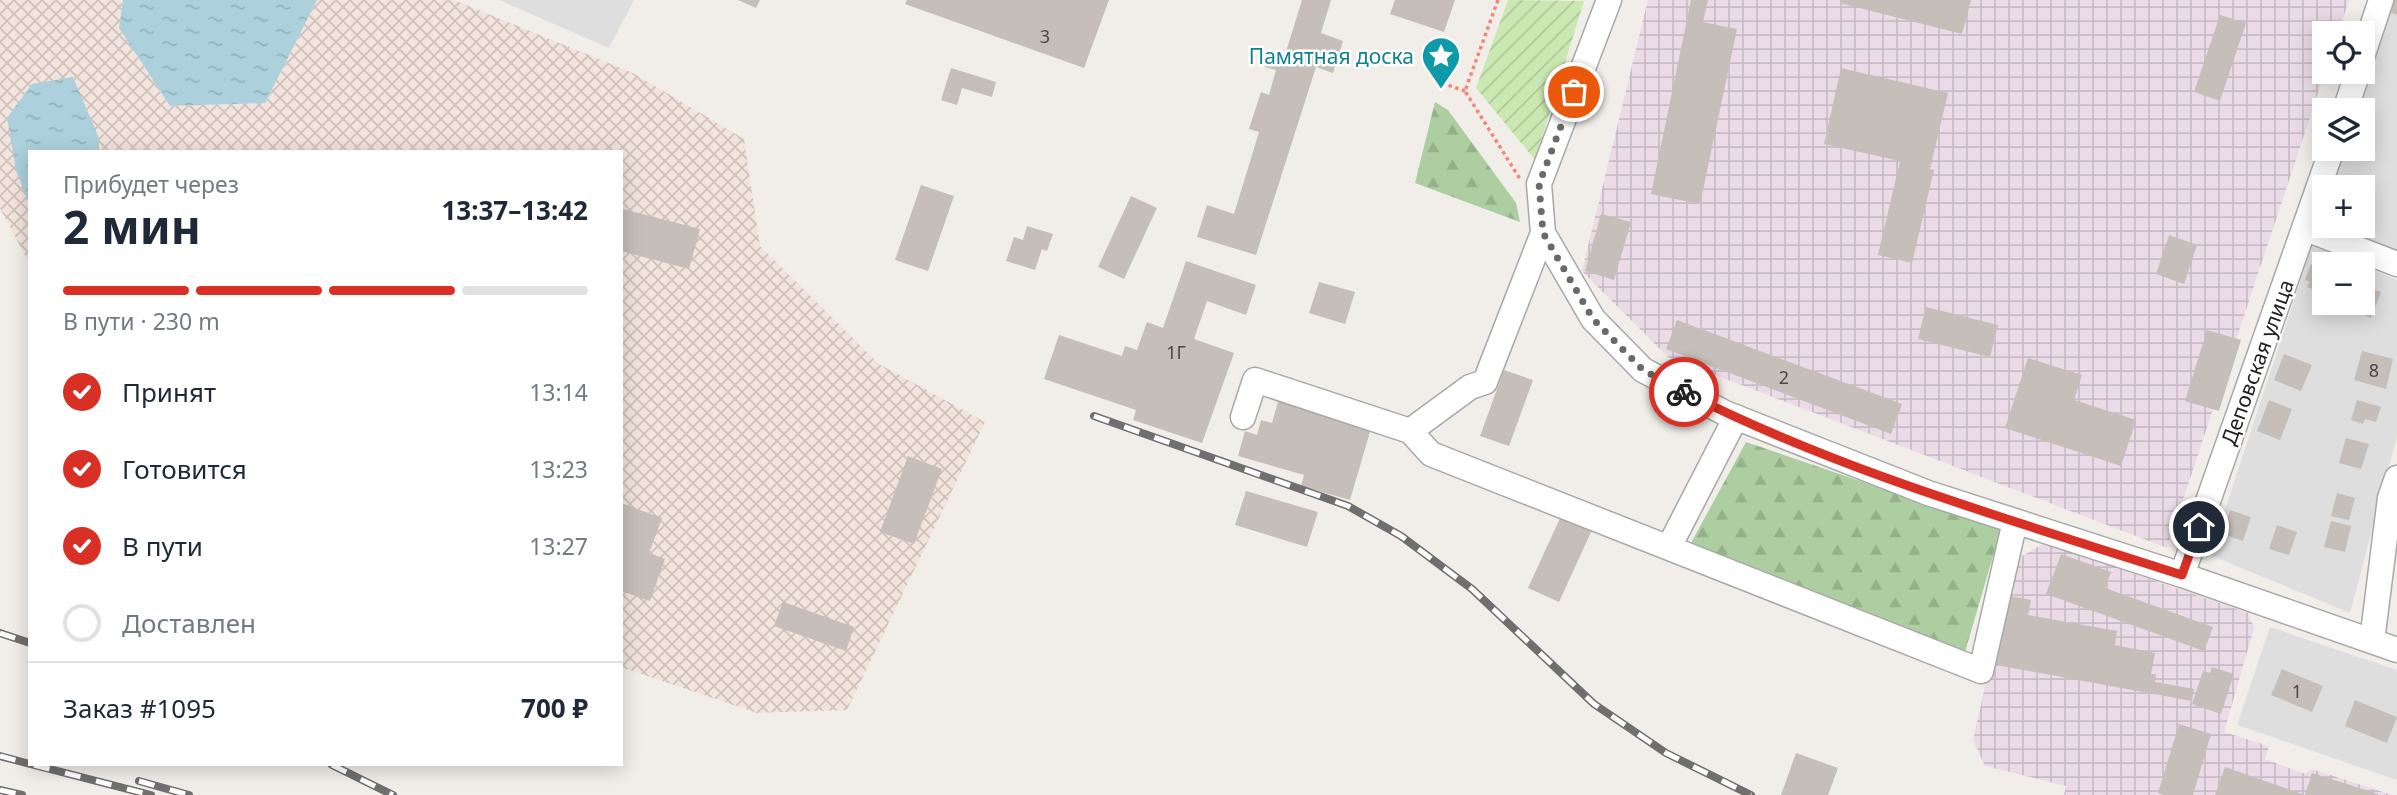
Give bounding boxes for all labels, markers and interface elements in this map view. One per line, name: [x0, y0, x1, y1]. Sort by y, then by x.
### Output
map controls: [2312, 21, 2375, 315]
button: locate: [2312, 21, 2375, 84]
house number: 3: [1040, 24, 1050, 48]
place icon: Памятная доска: [1420, 35, 1462, 90]
place label: Памятная доска: [1249, 42, 1414, 70]
pin: [1544, 62, 1604, 122]
icon: bag: [1555, 73, 1593, 111]
button: layers: [2312, 98, 2375, 161]
text: Прибудет через: [63, 168, 239, 200]
button: +: [2312, 175, 2375, 238]
text: 13:37–13:42: [441, 192, 588, 228]
text: 2 мин: [63, 195, 201, 257]
button: −: [2312, 252, 2375, 315]
street label: Деповская улица: [2214, 276, 2300, 448]
text: В пути · 230 m: [63, 305, 220, 337]
house number: 1Г: [1166, 340, 1186, 364]
courier: [1649, 357, 1719, 427]
house number: 8: [2369, 358, 2379, 382]
house number: 2: [1779, 365, 1789, 389]
icon: check: [63, 373, 101, 411]
icon: bike: [1665, 373, 1703, 411]
text: Принят: [122, 374, 216, 410]
text: 13:14: [529, 376, 588, 408]
icon: check: [63, 450, 101, 488]
text: Готовится: [122, 451, 247, 487]
text: 13:23: [529, 453, 588, 485]
pin: [2169, 497, 2229, 557]
icon: home: [2180, 508, 2218, 546]
icon: check: [63, 527, 101, 565]
text: В пути: [122, 528, 203, 564]
text: 13:27: [529, 530, 588, 562]
text: Доставлен: [122, 605, 256, 641]
house number: 1: [2292, 679, 2302, 703]
text: Заказ #1095: [63, 690, 216, 726]
text: 700 ₽: [521, 690, 588, 726]

